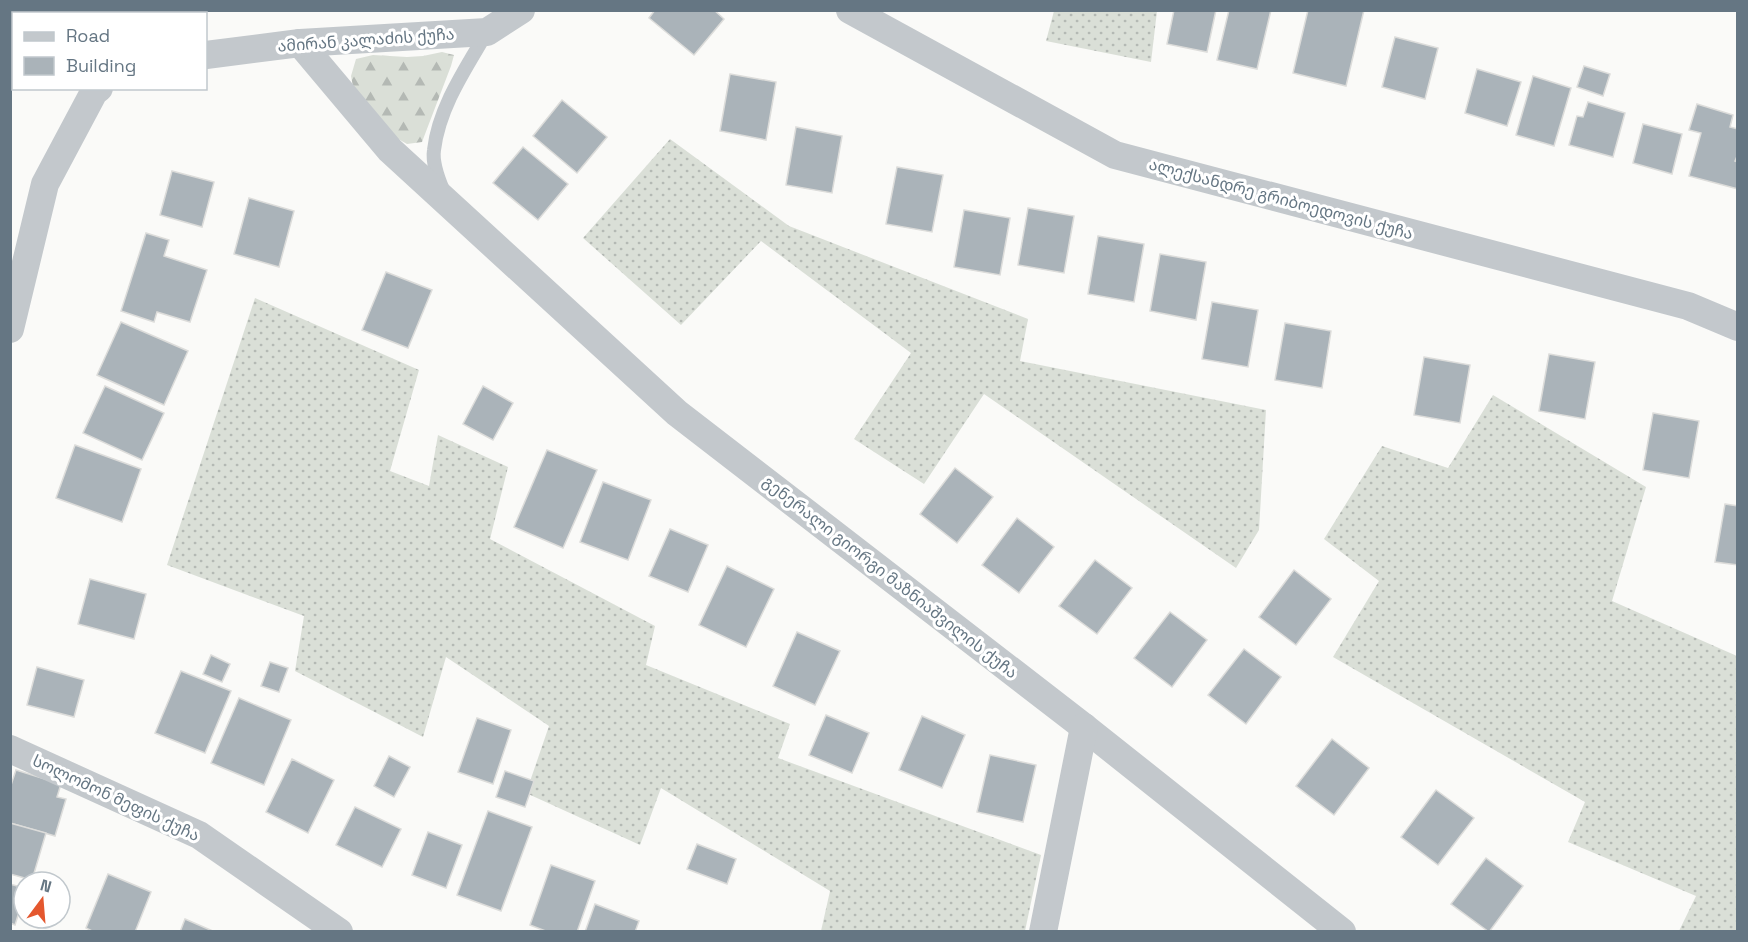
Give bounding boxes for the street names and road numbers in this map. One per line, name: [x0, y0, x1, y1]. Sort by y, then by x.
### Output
street label: ამირან კალაძის ქუჩა: [277, 23, 455, 57]
street label: ალექსანდრე გრიბოედოვის ქუჩა: [1147, 154, 1415, 244]
street label: გენერალი გიორგი მაზნიაშვილის ქუჩა: [758, 471, 1022, 683]
street label: სოლომონ მეფის ქუჩა: [29, 750, 203, 846]

